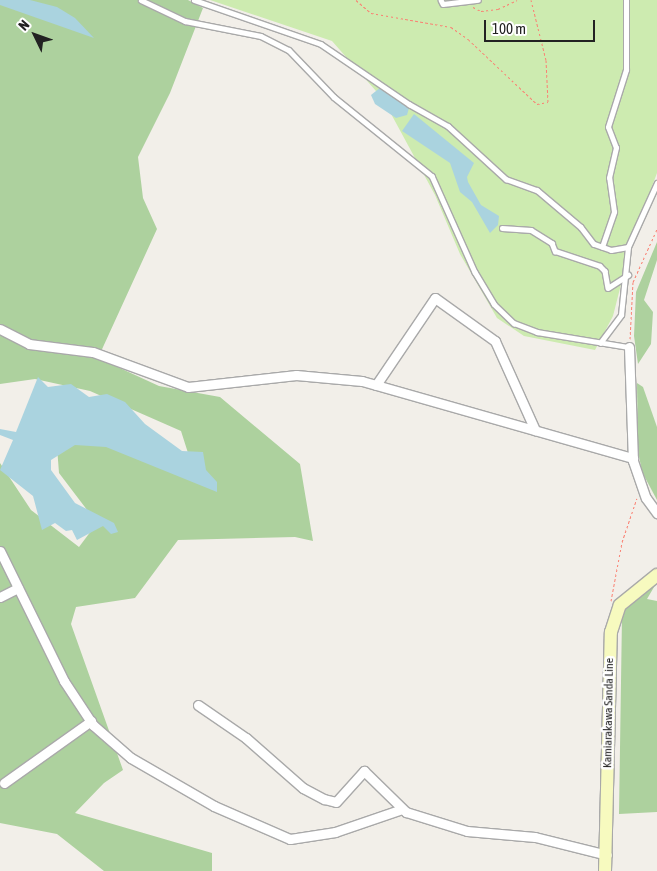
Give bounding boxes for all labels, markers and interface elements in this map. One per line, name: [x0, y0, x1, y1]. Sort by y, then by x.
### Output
north arrow: [10, 10, 60, 60]
scale bar: [487, 10, 598, 42]
text: N: [15, 17, 33, 33]
text: 100 m: [492, 20, 526, 37]
street label: Kamiarakawa Sanda Line: [601, 658, 617, 768]

